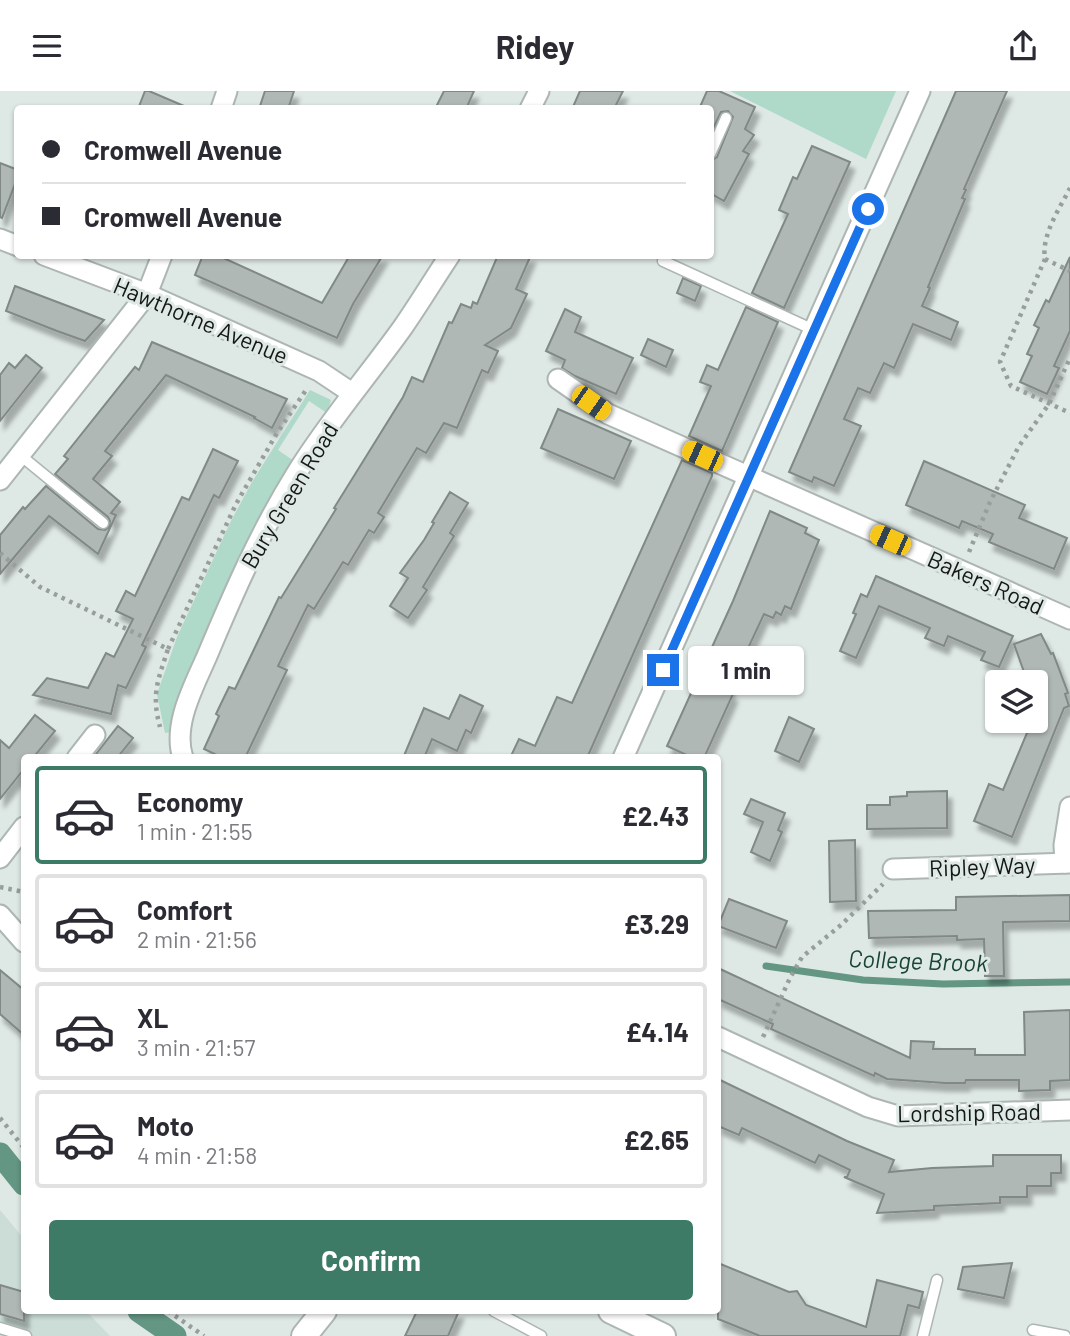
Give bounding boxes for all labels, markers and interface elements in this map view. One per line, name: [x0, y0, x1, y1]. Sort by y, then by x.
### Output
icon: menu: [28, 27, 66, 65]
text: Ridey: [496, 27, 574, 65]
icon: share: [1004, 27, 1042, 65]
text: Cromwell Avenue: [84, 134, 282, 165]
route start: [852, 193, 884, 225]
text: Cromwell Avenue: [84, 201, 282, 232]
street label: Hawthorne Avenue: [109, 271, 293, 369]
car: [568, 382, 615, 424]
street label: Bury Green Road: [234, 417, 344, 573]
car: [679, 438, 726, 474]
car: [867, 522, 914, 558]
street label: Bakers Road: [924, 544, 1048, 620]
callout: 1 min: [688, 645, 803, 695]
route end: [647, 654, 679, 686]
text: 1 min: [721, 656, 771, 684]
map controls: [985, 670, 1048, 733]
button: layers: [985, 670, 1048, 733]
icon: car: [53, 784, 116, 847]
text: Economy: [137, 786, 243, 817]
text: £2.43: [622, 800, 689, 831]
text: 1 min · 21:55: [137, 817, 252, 845]
street label: Ripley Way: [928, 850, 1036, 882]
icon: car: [53, 892, 116, 955]
text: Comfort: [137, 894, 233, 925]
text: £3.29: [624, 908, 689, 939]
text: 2 min · 21:56: [137, 925, 257, 953]
water label: College Brook: [848, 943, 989, 977]
icon: car: [53, 1000, 116, 1063]
text: XL: [137, 1002, 168, 1033]
text: £4.14: [625, 1016, 689, 1047]
text: 3 min · 21:57: [137, 1033, 255, 1061]
street label: Lordship Road: [897, 1097, 1041, 1127]
icon: car: [53, 1108, 116, 1171]
text: Moto: [137, 1110, 194, 1141]
text: £2.65: [624, 1124, 689, 1155]
text: 4 min · 21:58: [137, 1141, 257, 1169]
button: Confirm: [49, 1220, 693, 1300]

